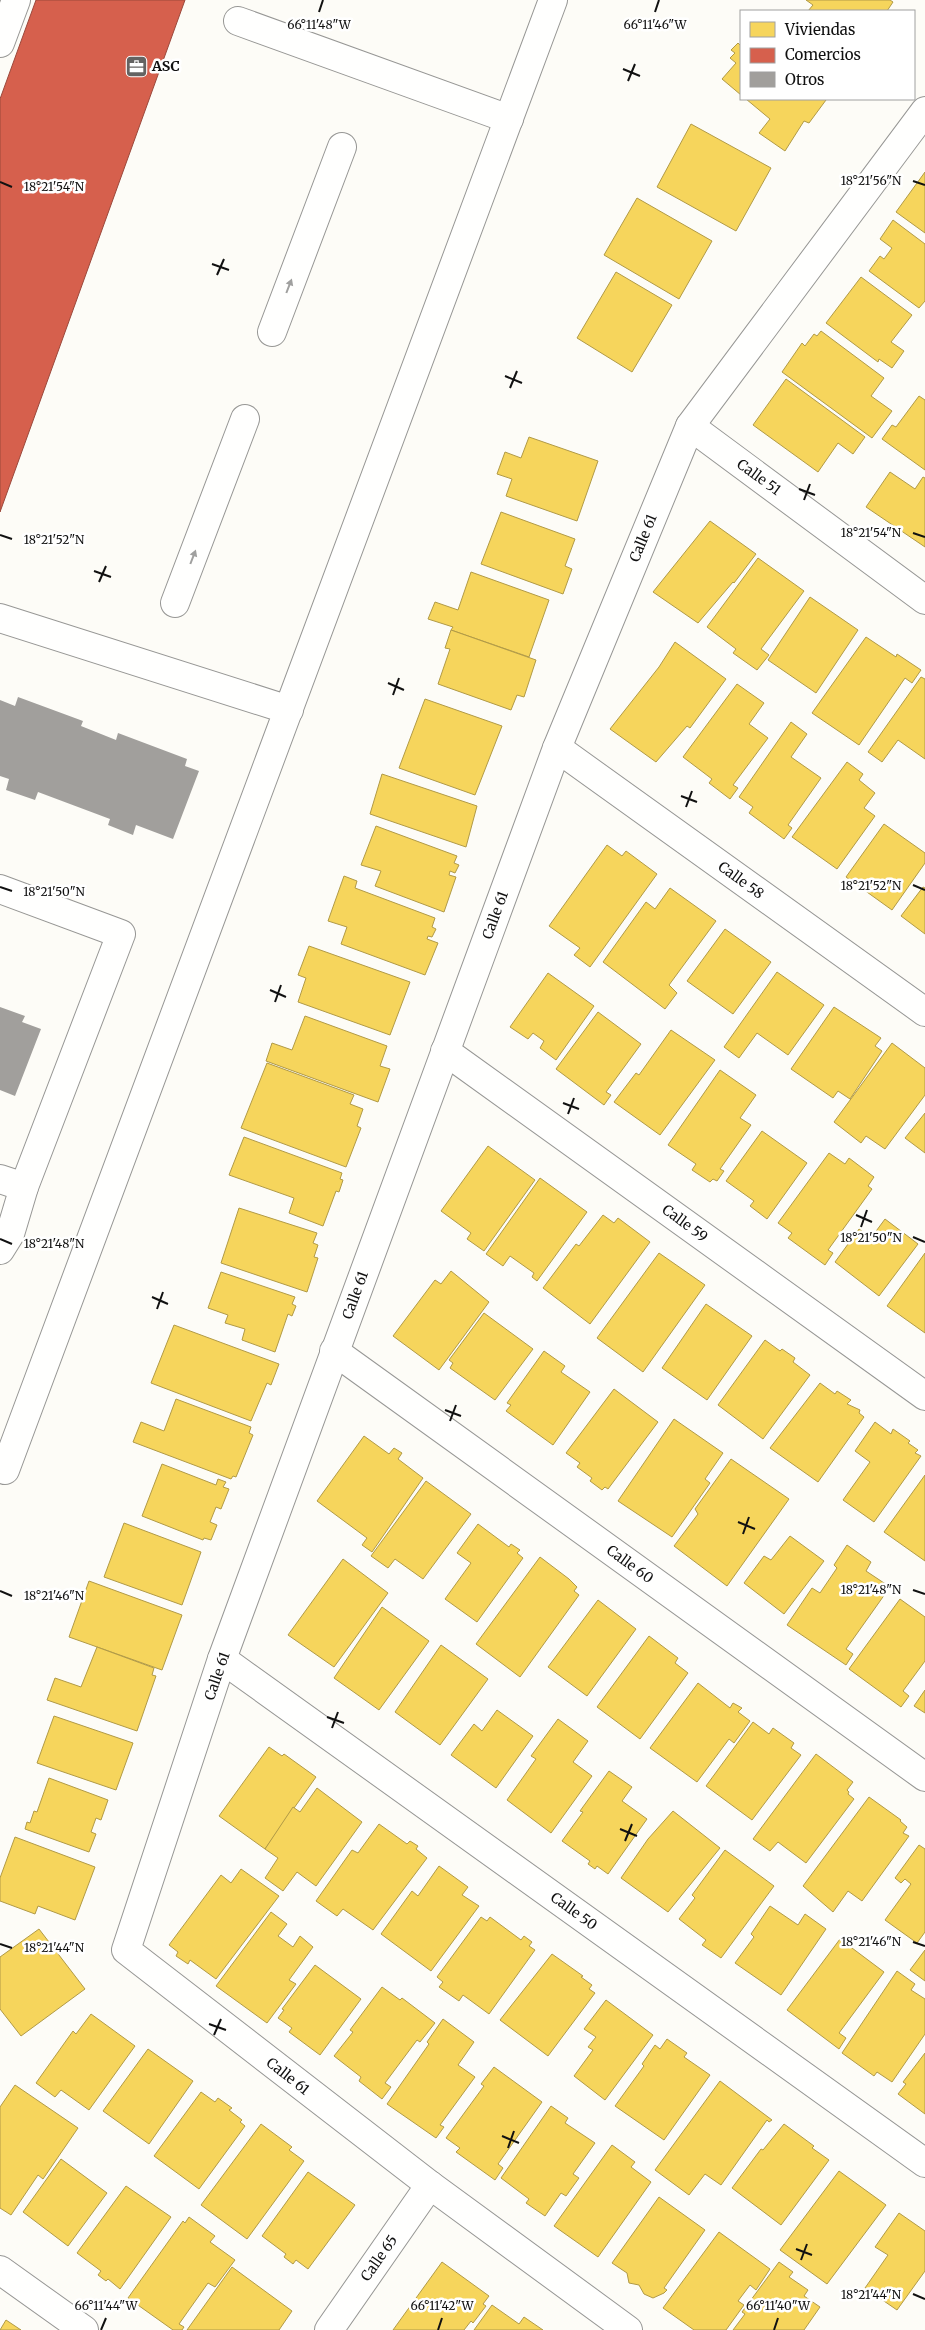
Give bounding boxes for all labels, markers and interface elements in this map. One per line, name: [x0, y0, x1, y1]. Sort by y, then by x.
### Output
legend: [740, 10, 915, 100]
text: 66°11'48"W: [287, 17, 352, 32]
text: 66°11'46"W: [623, 17, 688, 32]
text: Viviendas: [784, 20, 855, 39]
text: Comercios: [785, 45, 861, 64]
office icon: ASC: [124, 54, 148, 78]
place label: ASC: [151, 57, 180, 75]
text: Otros: [785, 70, 824, 89]
text: 18°21'56"N: [841, 173, 902, 188]
text: 18°21'54"N: [24, 179, 85, 194]
one-way arrow: [285, 278, 293, 293]
street label: Calle 51: [734, 455, 784, 499]
street label: Calle 61: [625, 511, 661, 565]
text: 18°21'54"N: [841, 525, 902, 540]
text: 18°21'52"N: [24, 532, 85, 547]
one-way arrow: [190, 550, 197, 565]
street label: Calle 58: [715, 857, 767, 903]
text: 18°21'52"N: [841, 878, 902, 893]
text: 18°21'50"N: [23, 884, 86, 899]
street label: Calle 61: [478, 888, 512, 942]
street label: Calle 59: [659, 1200, 711, 1246]
text: 18°21'50"N: [840, 1230, 903, 1245]
text: 18°21'48"N: [24, 1236, 85, 1251]
street label: Calle 61: [338, 1268, 372, 1322]
street label: Calle 60: [603, 1541, 657, 1587]
text: 18°21'48"N: [841, 1582, 902, 1597]
text: 18°21'46"N: [24, 1588, 85, 1603]
street label: Calle 61: [200, 1649, 234, 1703]
street label: Calle 50: [547, 1888, 601, 1934]
text: 18°21'46"N: [841, 1934, 902, 1949]
text: 18°21'44"N: [24, 1940, 85, 1955]
street label: Calle 61: [263, 2054, 313, 2098]
street label: Calle 65: [357, 2231, 401, 2285]
text: 18°21'44"N: [841, 2287, 902, 2302]
text: 66°11'44"W: [75, 2298, 138, 2313]
text: 66°11'42"W: [411, 2298, 474, 2313]
text: 66°11'40"W: [746, 2298, 811, 2313]

